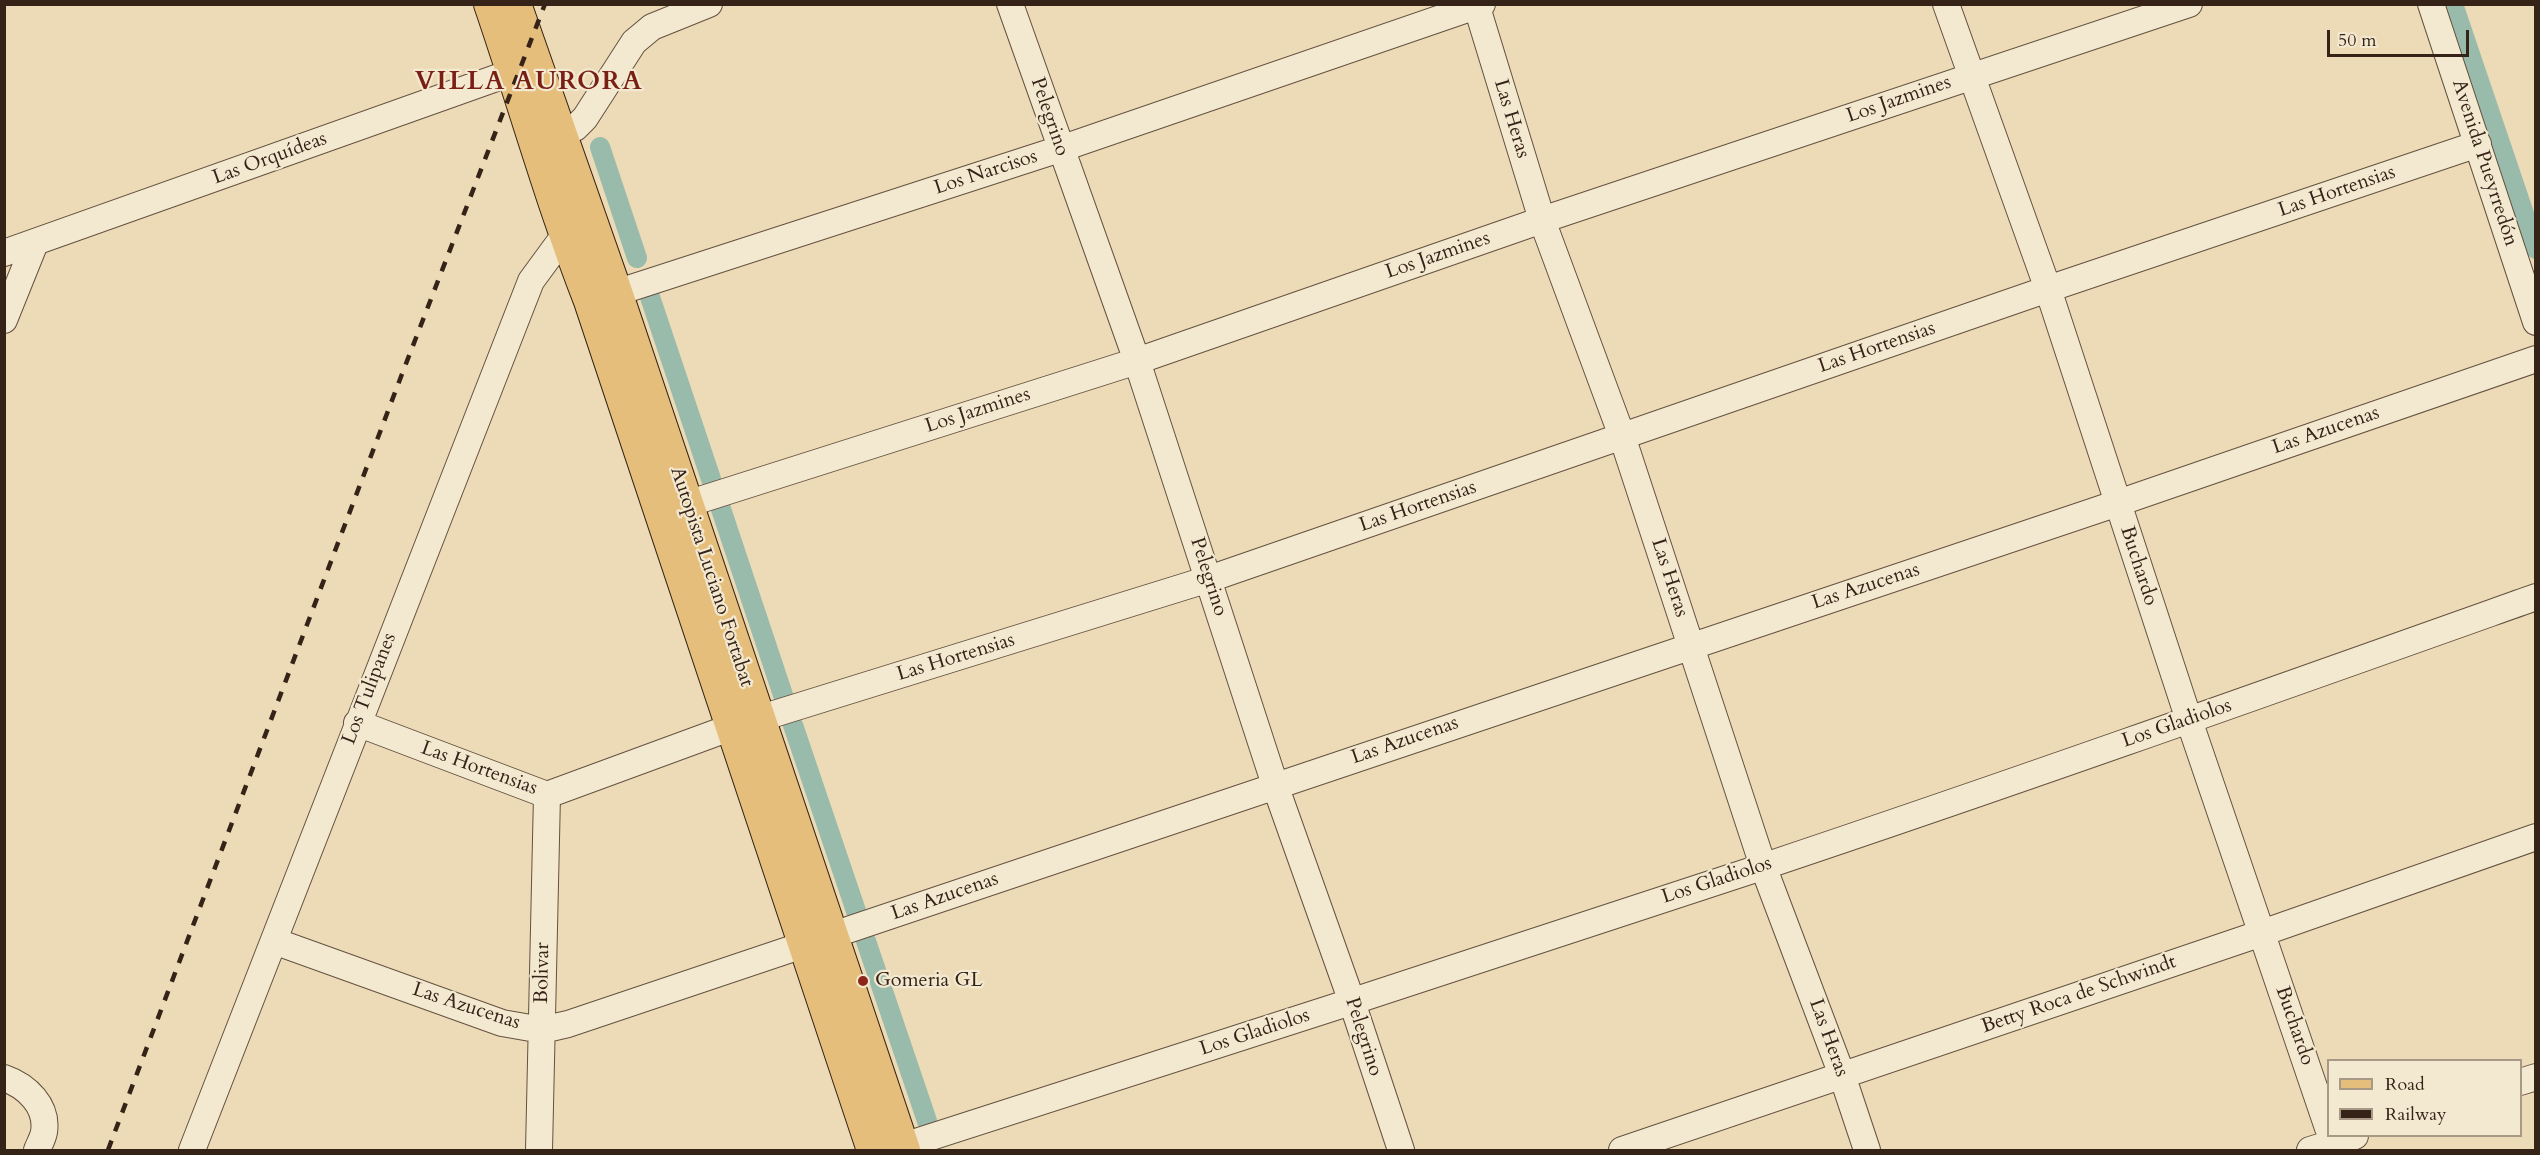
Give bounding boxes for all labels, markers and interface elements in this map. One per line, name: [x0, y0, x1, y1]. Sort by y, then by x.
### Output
scale bar: [2330, 18, 2472, 56]
text: 50 m: [2338, 28, 2377, 53]
district label: VILLA AURORA: [415, 67, 643, 99]
street label: Los Jazmines: [1844, 71, 1954, 129]
street label: Pelegrino: [1024, 75, 1074, 159]
street label: Las Heras: [1488, 77, 1534, 161]
street label: Avenida Pueyrredón: [2446, 77, 2522, 249]
street label: Las Orquídeas: [210, 127, 330, 191]
street label: Los Narcisos: [931, 145, 1041, 201]
street label: Las Hortensias: [2275, 161, 2399, 223]
street label: Los Jazmines: [1383, 227, 1493, 285]
street label: Las Hortensias: [1815, 317, 1939, 379]
street label: Los Jazmines: [922, 383, 1034, 439]
street label: Las Azucenas: [2269, 401, 2383, 461]
street label: Autopista Luciano Fortabat: [664, 464, 758, 690]
street label: Las Hortensias: [1356, 476, 1480, 538]
street label: Buchardo: [2114, 523, 2162, 609]
street label: Pelegrino: [1184, 535, 1232, 619]
street label: Las Heras: [1645, 536, 1693, 620]
street label: Las Azucenas: [1809, 558, 1923, 616]
street label: Las Hortensias: [894, 629, 1018, 687]
street label: Los Tulipanes: [338, 630, 402, 748]
street label: Los Gladiolos: [2119, 694, 2235, 754]
street label: Las Azucenas: [1348, 711, 1462, 771]
street label: Las Hortensias: [418, 737, 540, 801]
street label: Los Gladiolos: [1659, 852, 1775, 910]
street label: Las Azucenas: [888, 867, 1002, 927]
street label: Bolivar: [530, 942, 556, 1004]
street label: Betty Roca de Schwindt: [1979, 950, 2179, 1040]
place label: Gomeria GL: [875, 969, 982, 993]
marker: Gomeria GL: [856, 974, 870, 988]
street label: Las Azucenas: [409, 978, 523, 1036]
street label: Buchardo: [2269, 983, 2319, 1069]
street label: Pelegrino: [1339, 995, 1387, 1079]
street label: Las Heras: [1803, 996, 1853, 1080]
street label: Los Gladiolos: [1197, 1004, 1313, 1062]
legend: [2327, 1059, 2522, 1137]
text: Road: [2385, 1072, 2425, 1097]
text: Railway: [2385, 1102, 2447, 1127]

